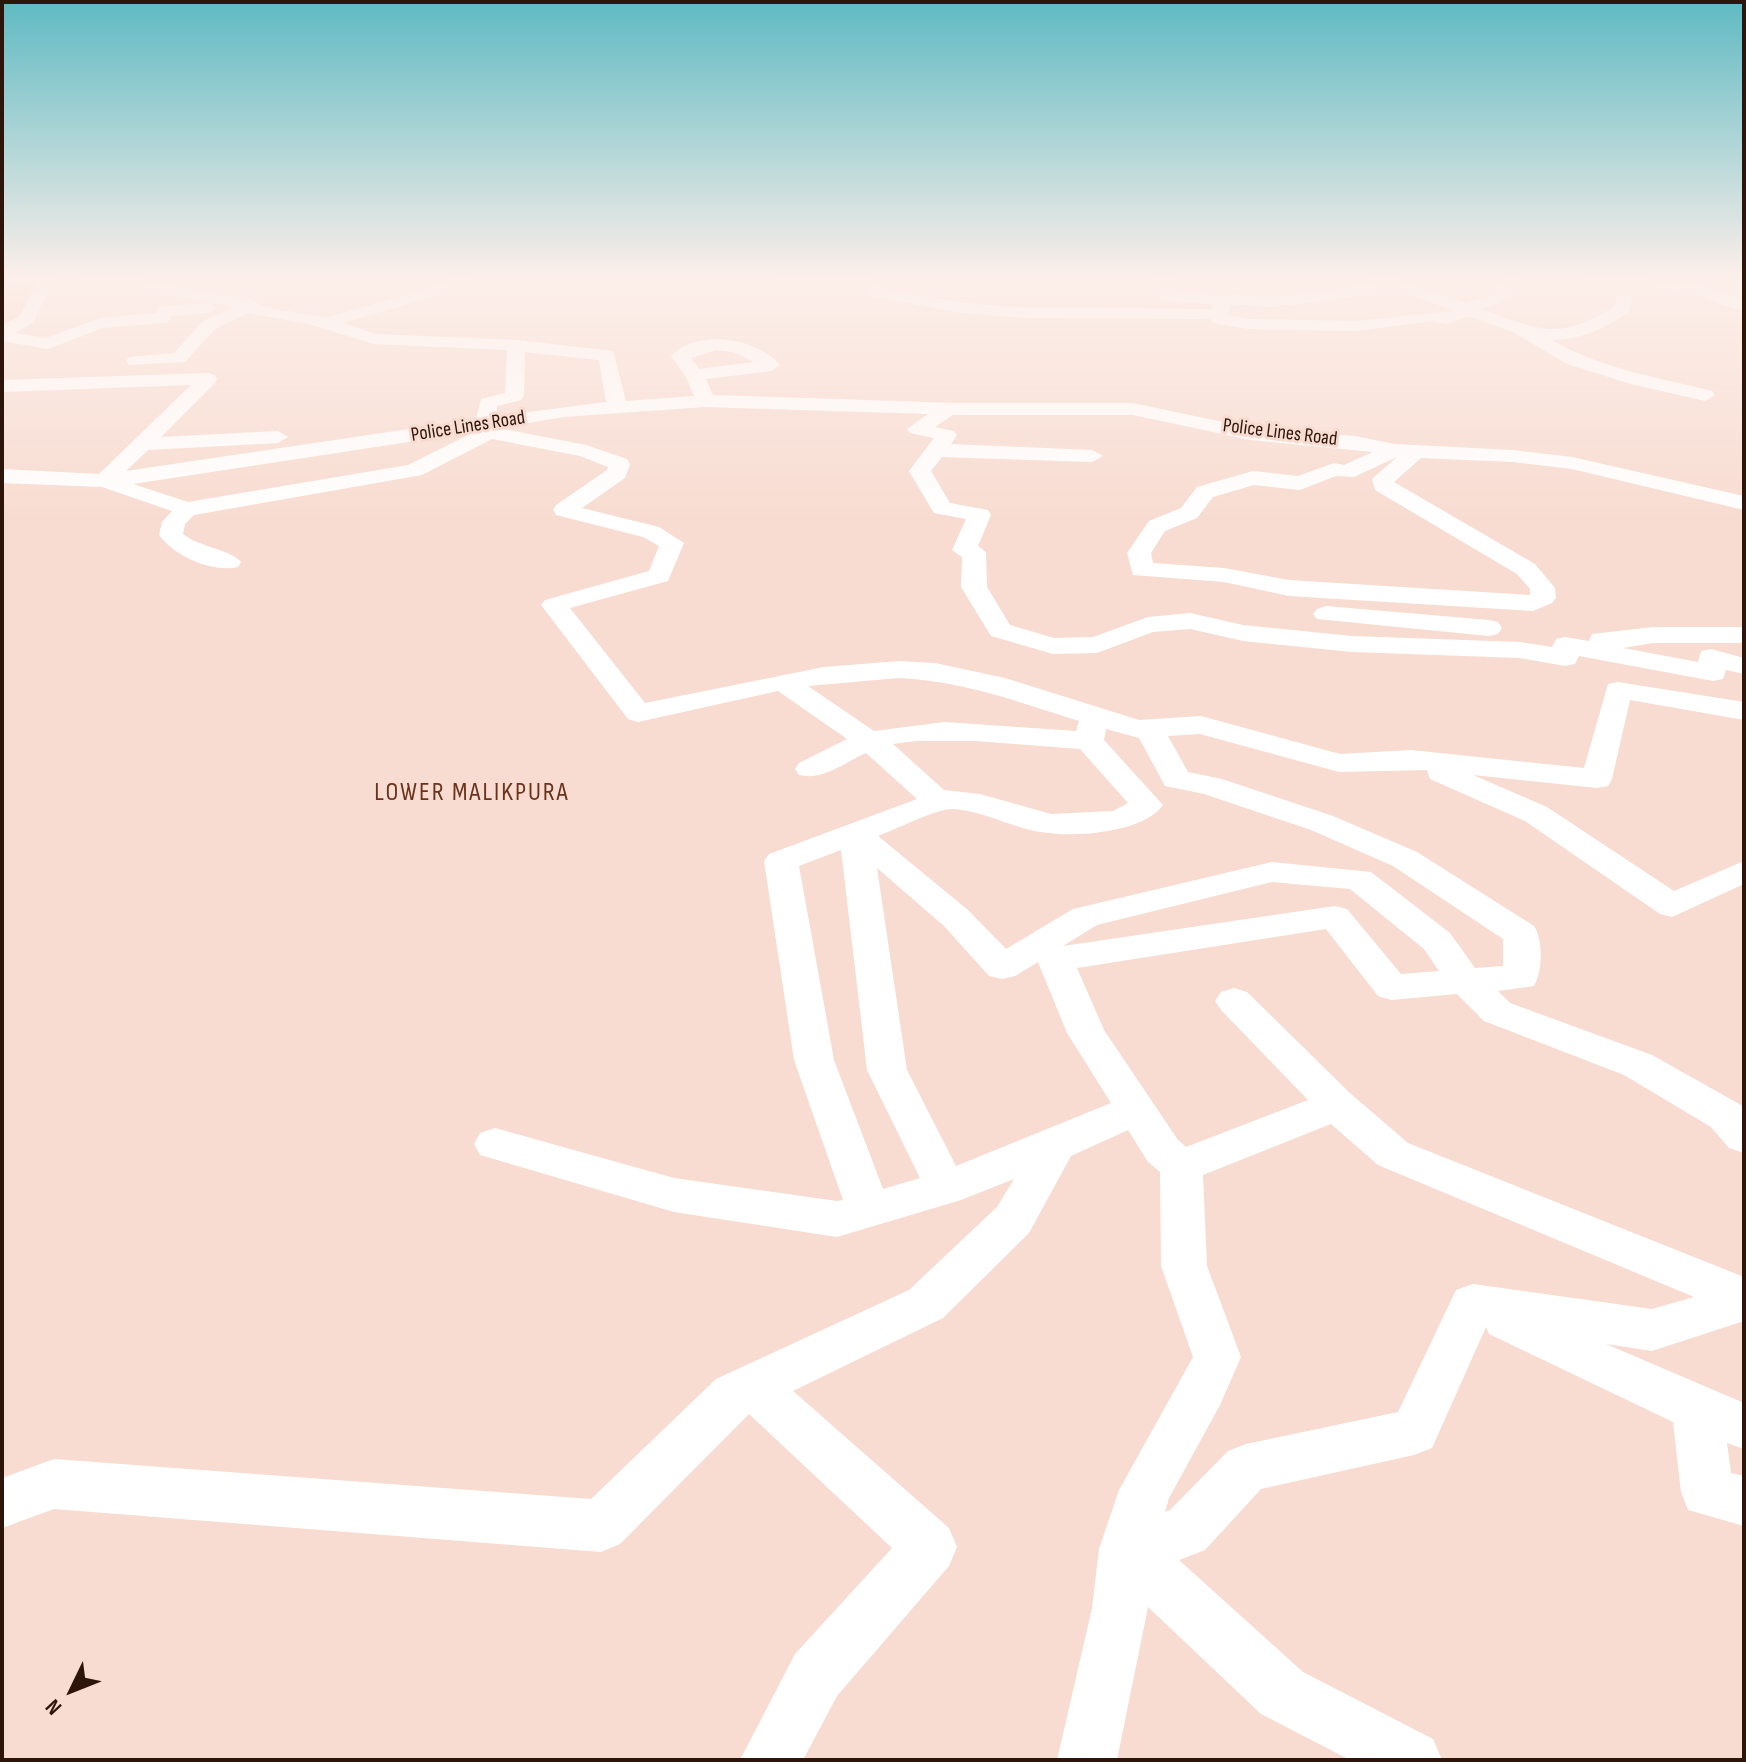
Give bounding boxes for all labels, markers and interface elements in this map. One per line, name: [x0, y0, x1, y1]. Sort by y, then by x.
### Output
street label: Police Lines Road: [409, 406, 527, 448]
street label: Police Lines Road: [1221, 414, 1339, 452]
district label: LOWER MALIKPURA: [374, 777, 570, 809]
north arrow: [32, 1650, 112, 1730]
text: N: [40, 1693, 68, 1720]

